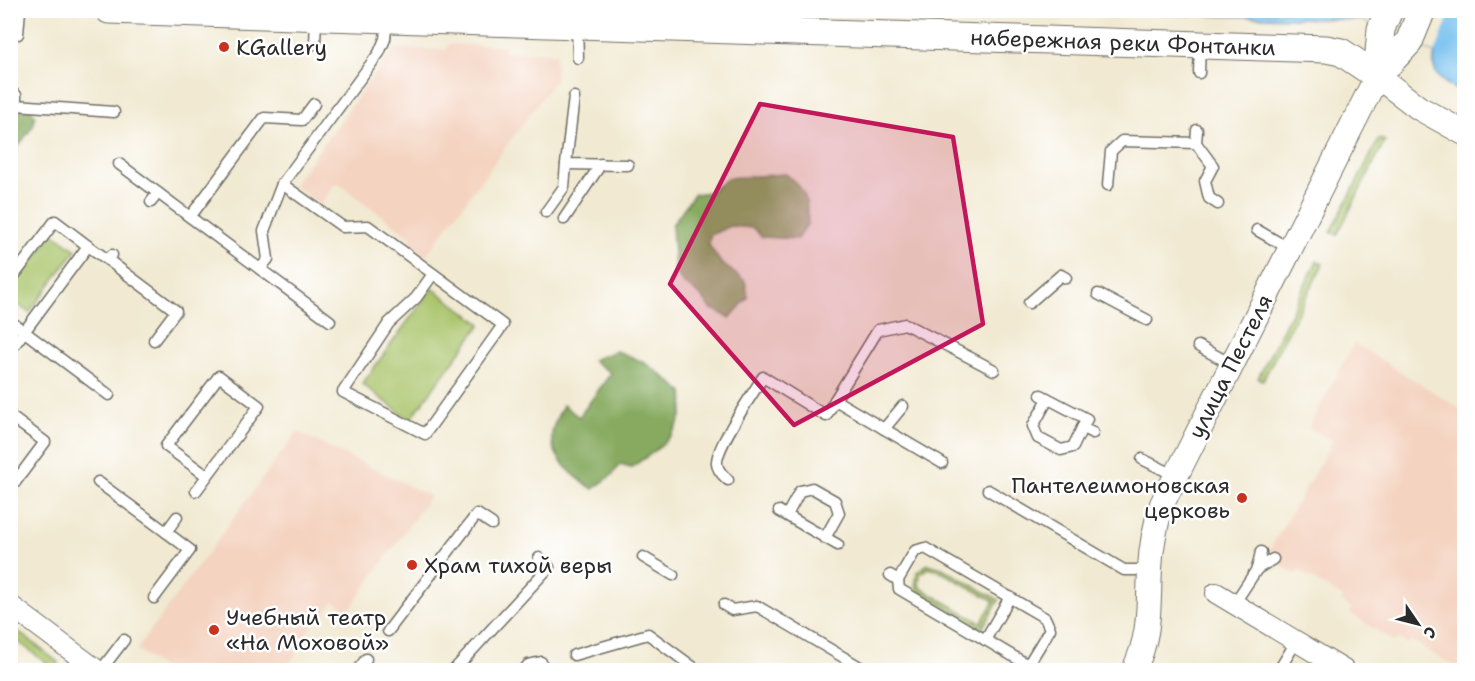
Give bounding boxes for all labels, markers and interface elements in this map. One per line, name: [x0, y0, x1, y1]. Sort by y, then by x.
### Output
street label: набережная реки Фонтанки: [970, 23, 1276, 62]
place label: KGallery: [236, 33, 327, 62]
marker: KGallery: [217, 40, 231, 54]
street label: улица Пестеля: [1182, 289, 1279, 443]
place label: Пантелеимоновская церковь: [1011, 471, 1230, 525]
marker: Пантелеимоновская церковь: [1235, 491, 1249, 505]
place label: Храм тихой веры: [424, 551, 612, 580]
marker: Храм тихой веры: [405, 558, 419, 572]
north arrow: [1388, 594, 1448, 654]
place label: Учебный театр «На Моховой»: [226, 603, 389, 657]
text: С: [1418, 622, 1441, 643]
marker: Учебный театр «На Моховой»: [207, 623, 221, 637]

